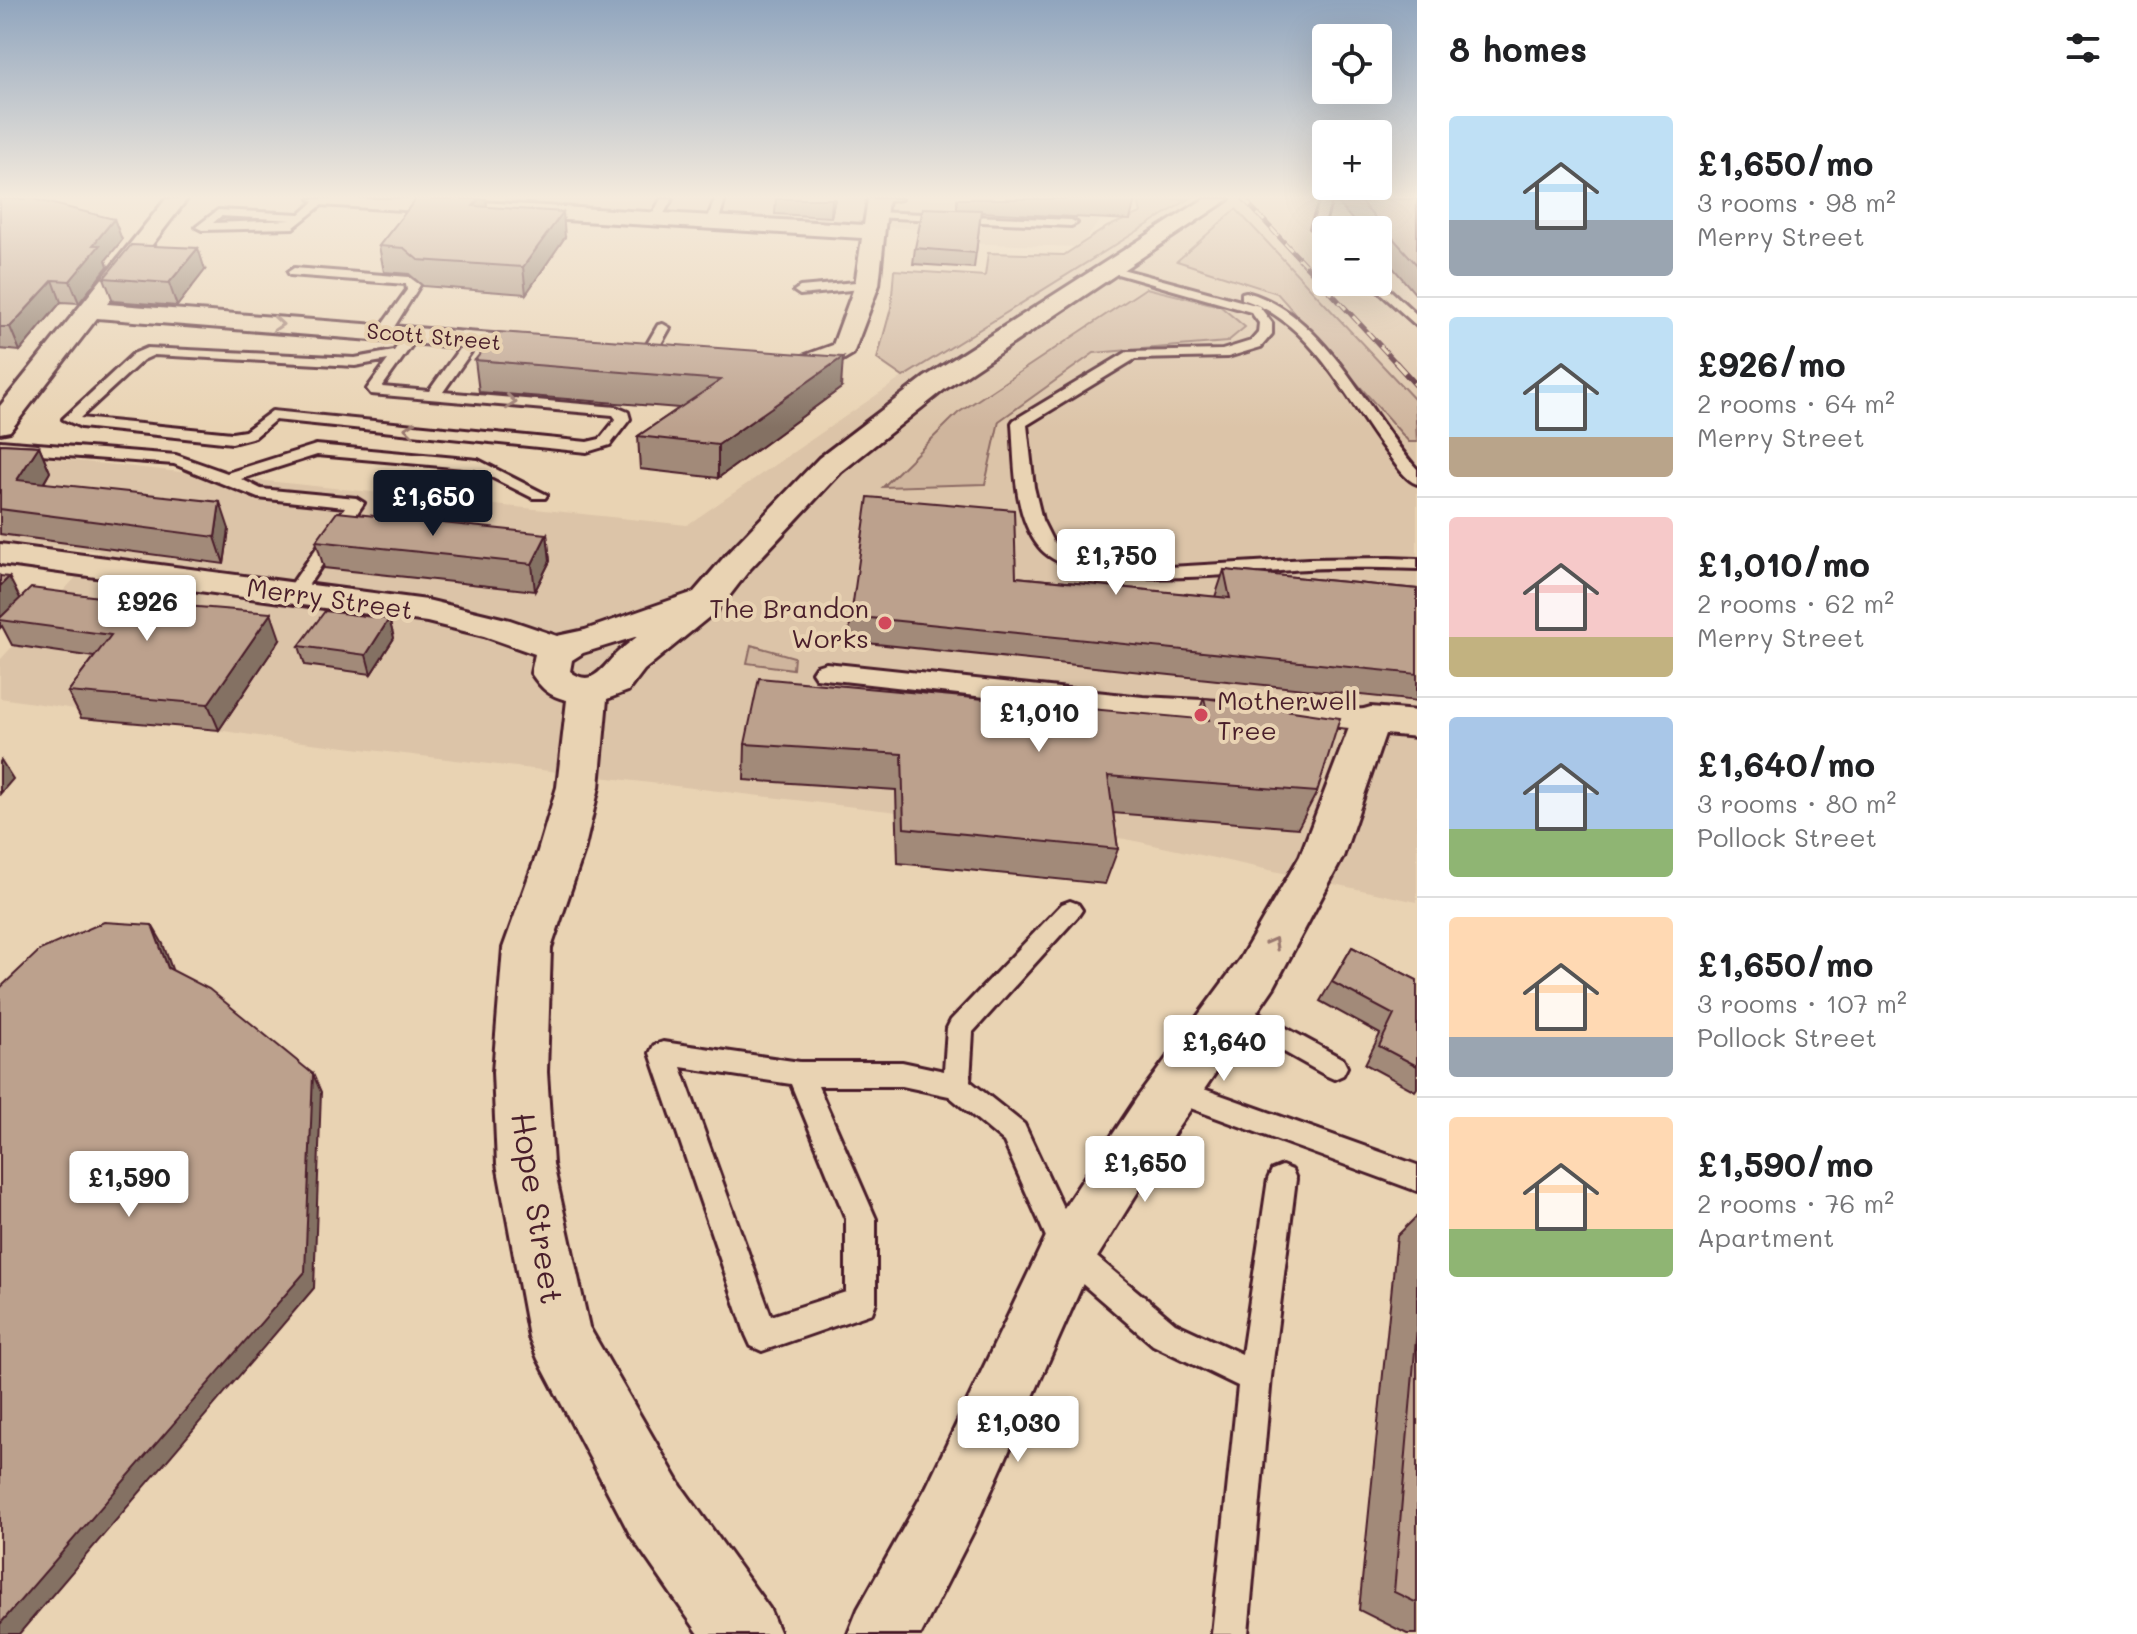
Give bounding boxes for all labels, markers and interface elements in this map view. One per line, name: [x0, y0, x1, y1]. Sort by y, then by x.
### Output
map controls: [1312, 24, 1392, 296]
button: locate: [1312, 24, 1392, 104]
text: 8 homes: [1449, 26, 1587, 71]
icon: filters: [2061, 26, 2105, 70]
button: +: [1312, 120, 1392, 200]
text: £1,650/mo: [1697, 140, 1873, 185]
icon: home: [1513, 148, 1609, 244]
text: 3 rooms · 98 m²: [1697, 185, 1896, 219]
button: −: [1312, 216, 1392, 296]
text: Merry Street: [1697, 219, 1865, 253]
one-way arrow: [272, 315, 285, 332]
street label: Scott Street: [366, 316, 502, 356]
text: £926/mo: [1697, 341, 1846, 386]
icon: home: [1513, 349, 1609, 445]
text: 2 rooms · 64 m²: [1697, 386, 1895, 420]
one-way arrow: [505, 394, 518, 411]
one-way arrow: [403, 420, 416, 437]
text: Merry Street: [1697, 420, 1865, 454]
pin: £1,650: [368, 470, 498, 538]
text: £1,650: [391, 479, 475, 513]
pin: £1,750: [1051, 529, 1181, 597]
text: £1,750: [1075, 538, 1157, 572]
text: £1,010/mo: [1697, 541, 1870, 586]
icon: home: [1513, 549, 1609, 645]
street label: Merry Street: [245, 570, 415, 626]
pin: £926: [100, 575, 194, 643]
text: £926: [116, 584, 178, 618]
text: 2 rooms · 62 m²: [1697, 586, 1894, 620]
place label: The Brandon Works: [709, 591, 869, 655]
marker: The Brandon Works: [876, 614, 894, 632]
text: Merry Street: [1697, 620, 1865, 654]
place label: Motherwell Tree: [1217, 683, 1358, 747]
pin: £1,010: [974, 686, 1104, 754]
text: £1,010: [999, 695, 1079, 729]
marker: Motherwell Tree: [1192, 706, 1210, 724]
text: £1,640/mo: [1697, 741, 1875, 786]
icon: home: [1513, 749, 1609, 845]
text: 3 rooms · 80 m²: [1697, 786, 1896, 820]
text: Pollock Street: [1697, 820, 1877, 854]
one-way arrow: [1263, 938, 1279, 952]
text: £1,650/mo: [1697, 941, 1873, 986]
icon: home: [1513, 949, 1609, 1045]
text: 3 rooms · 107 m²: [1697, 986, 1907, 1020]
pin: £1,640: [1159, 1015, 1289, 1083]
text: Pollock Street: [1697, 1020, 1877, 1054]
text: £1,640: [1182, 1024, 1266, 1058]
street label: Hope Street: [503, 1109, 575, 1307]
pin: £1,650: [1080, 1136, 1210, 1204]
text: £1,590/mo: [1697, 1141, 1873, 1186]
text: £1,650: [1103, 1145, 1187, 1179]
icon: home: [1513, 1149, 1609, 1245]
pin: £1,590: [64, 1151, 194, 1219]
text: £1,590: [87, 1160, 171, 1194]
text: 2 rooms · 76 m²: [1697, 1186, 1894, 1220]
text: Apartment: [1697, 1220, 1834, 1254]
pin: £1,030: [953, 1396, 1083, 1464]
text: £1,030: [976, 1405, 1060, 1439]

